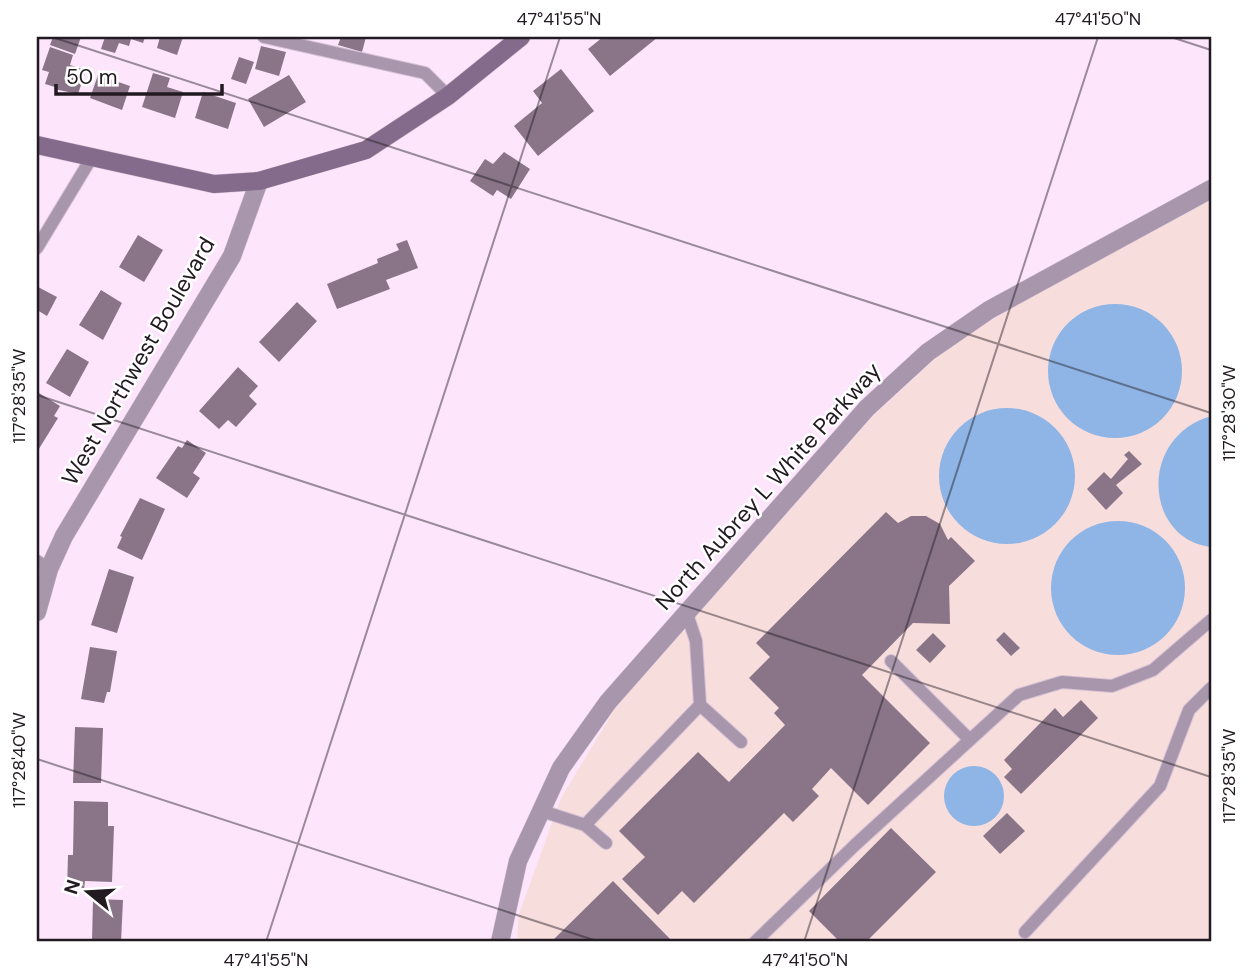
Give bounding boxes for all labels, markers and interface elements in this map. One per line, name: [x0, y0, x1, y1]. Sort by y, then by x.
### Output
text: 47°41'55"N: [517, 7, 601, 31]
text: 47°41'50"N: [1055, 7, 1141, 31]
scale bar: [56, 52, 222, 96]
text: 50 m: [66, 63, 117, 91]
street label: West Northwest Boulevard: [55, 231, 221, 491]
text: 117°28'35"W: [7, 349, 31, 443]
street label: North Aubrey L White Parkway: [649, 356, 887, 616]
text: 117°28'30"W: [1217, 365, 1241, 461]
text: 117°28'40"W: [7, 712, 31, 808]
text: 117°28'35"W: [1217, 729, 1241, 823]
north arrow: [52, 856, 122, 926]
text: N: [58, 876, 86, 897]
text: 47°41'55"N: [224, 948, 308, 972]
text: 47°41'50"N: [762, 948, 848, 972]

